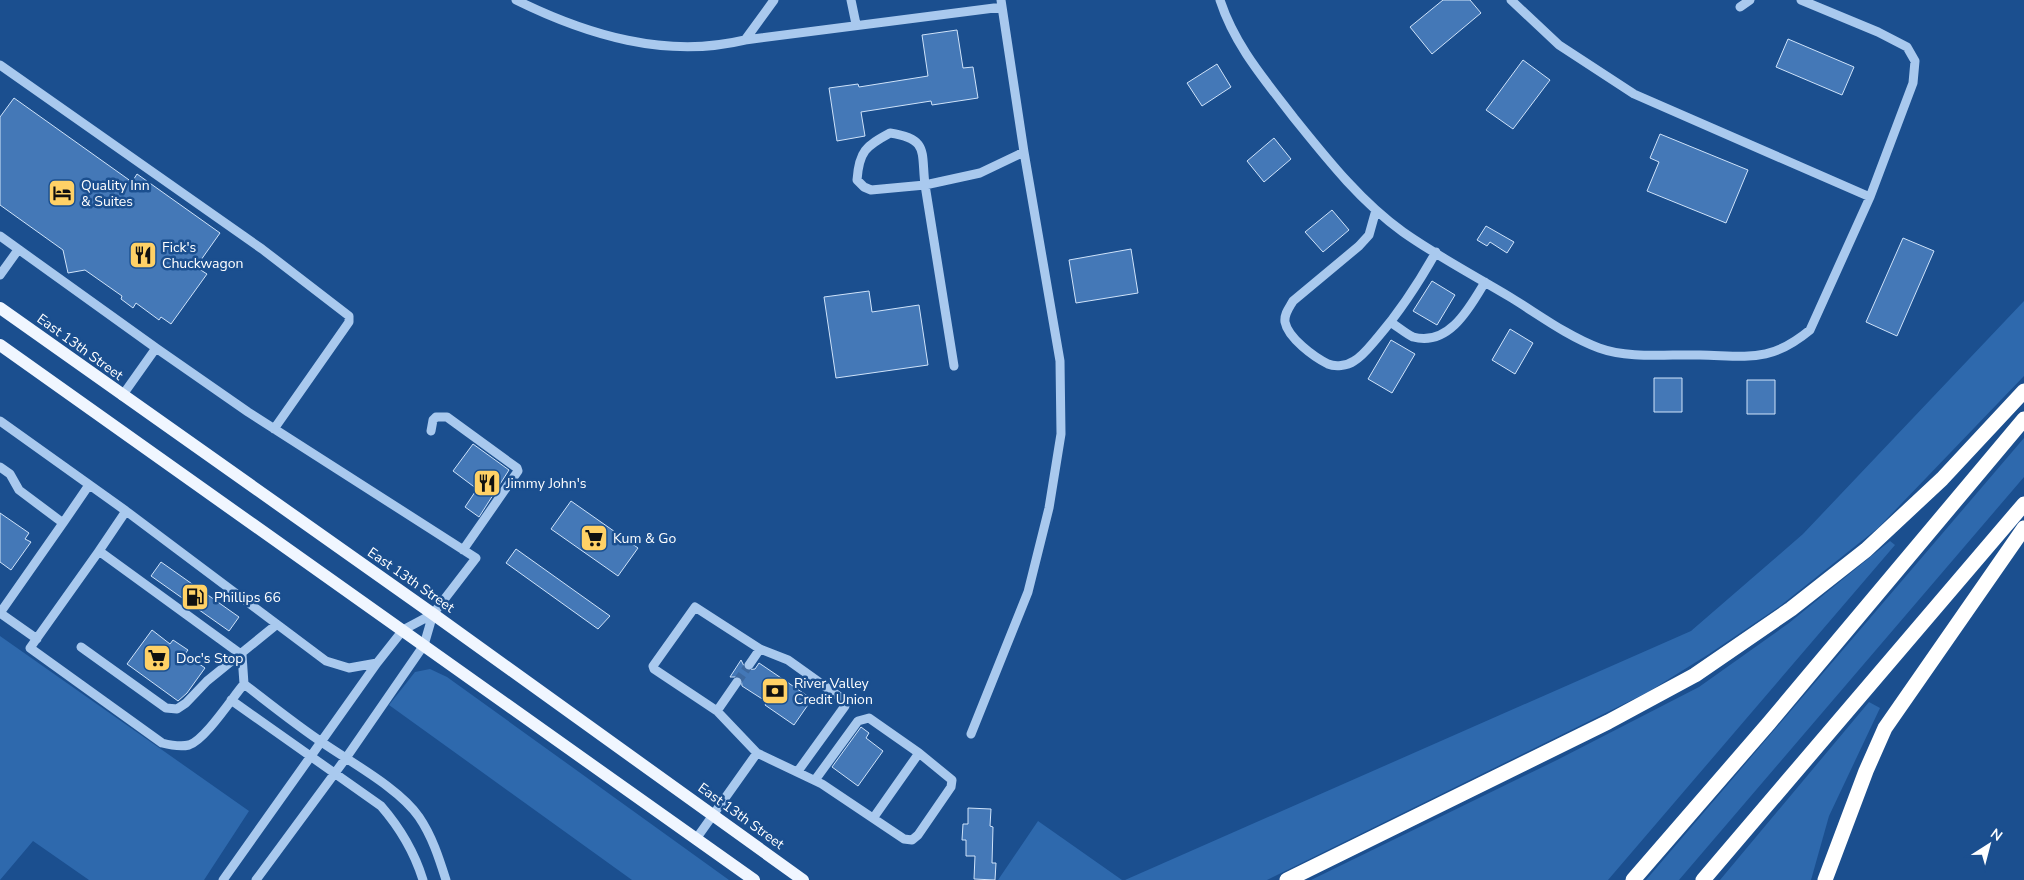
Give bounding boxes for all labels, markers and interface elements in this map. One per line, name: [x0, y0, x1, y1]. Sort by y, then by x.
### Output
place label: Quality Inn & Suites: [81, 176, 150, 211]
hotel icon: Quality Inn & Suites: [47, 178, 77, 208]
place label: Fick's Chuckwagon: [162, 238, 243, 273]
restaurant icon: Fick's Chuckwagon: [128, 240, 158, 270]
street label: East 13th Street: [33, 309, 127, 385]
restaurant icon: Jimmy John's: [472, 468, 502, 498]
place label: Jimmy John's: [505, 474, 587, 493]
supermarket icon: Kum & Go: [579, 523, 609, 553]
place label: Kum & Go: [613, 529, 677, 548]
street label: East 13th Street: [364, 543, 458, 617]
fuel station icon: Phillips 66: [180, 582, 210, 612]
place label: Phillips 66: [214, 588, 281, 607]
supermarket icon: Doc's Stop: [142, 643, 172, 673]
place label: Doc's Stop: [176, 649, 243, 668]
place label: River Valley Credit Union: [794, 674, 873, 709]
bank icon: River Valley Credit Union: [760, 676, 790, 706]
street label: East 13th Street: [694, 778, 788, 854]
north arrow: [1964, 820, 2014, 870]
text: N: [1987, 824, 2006, 846]

